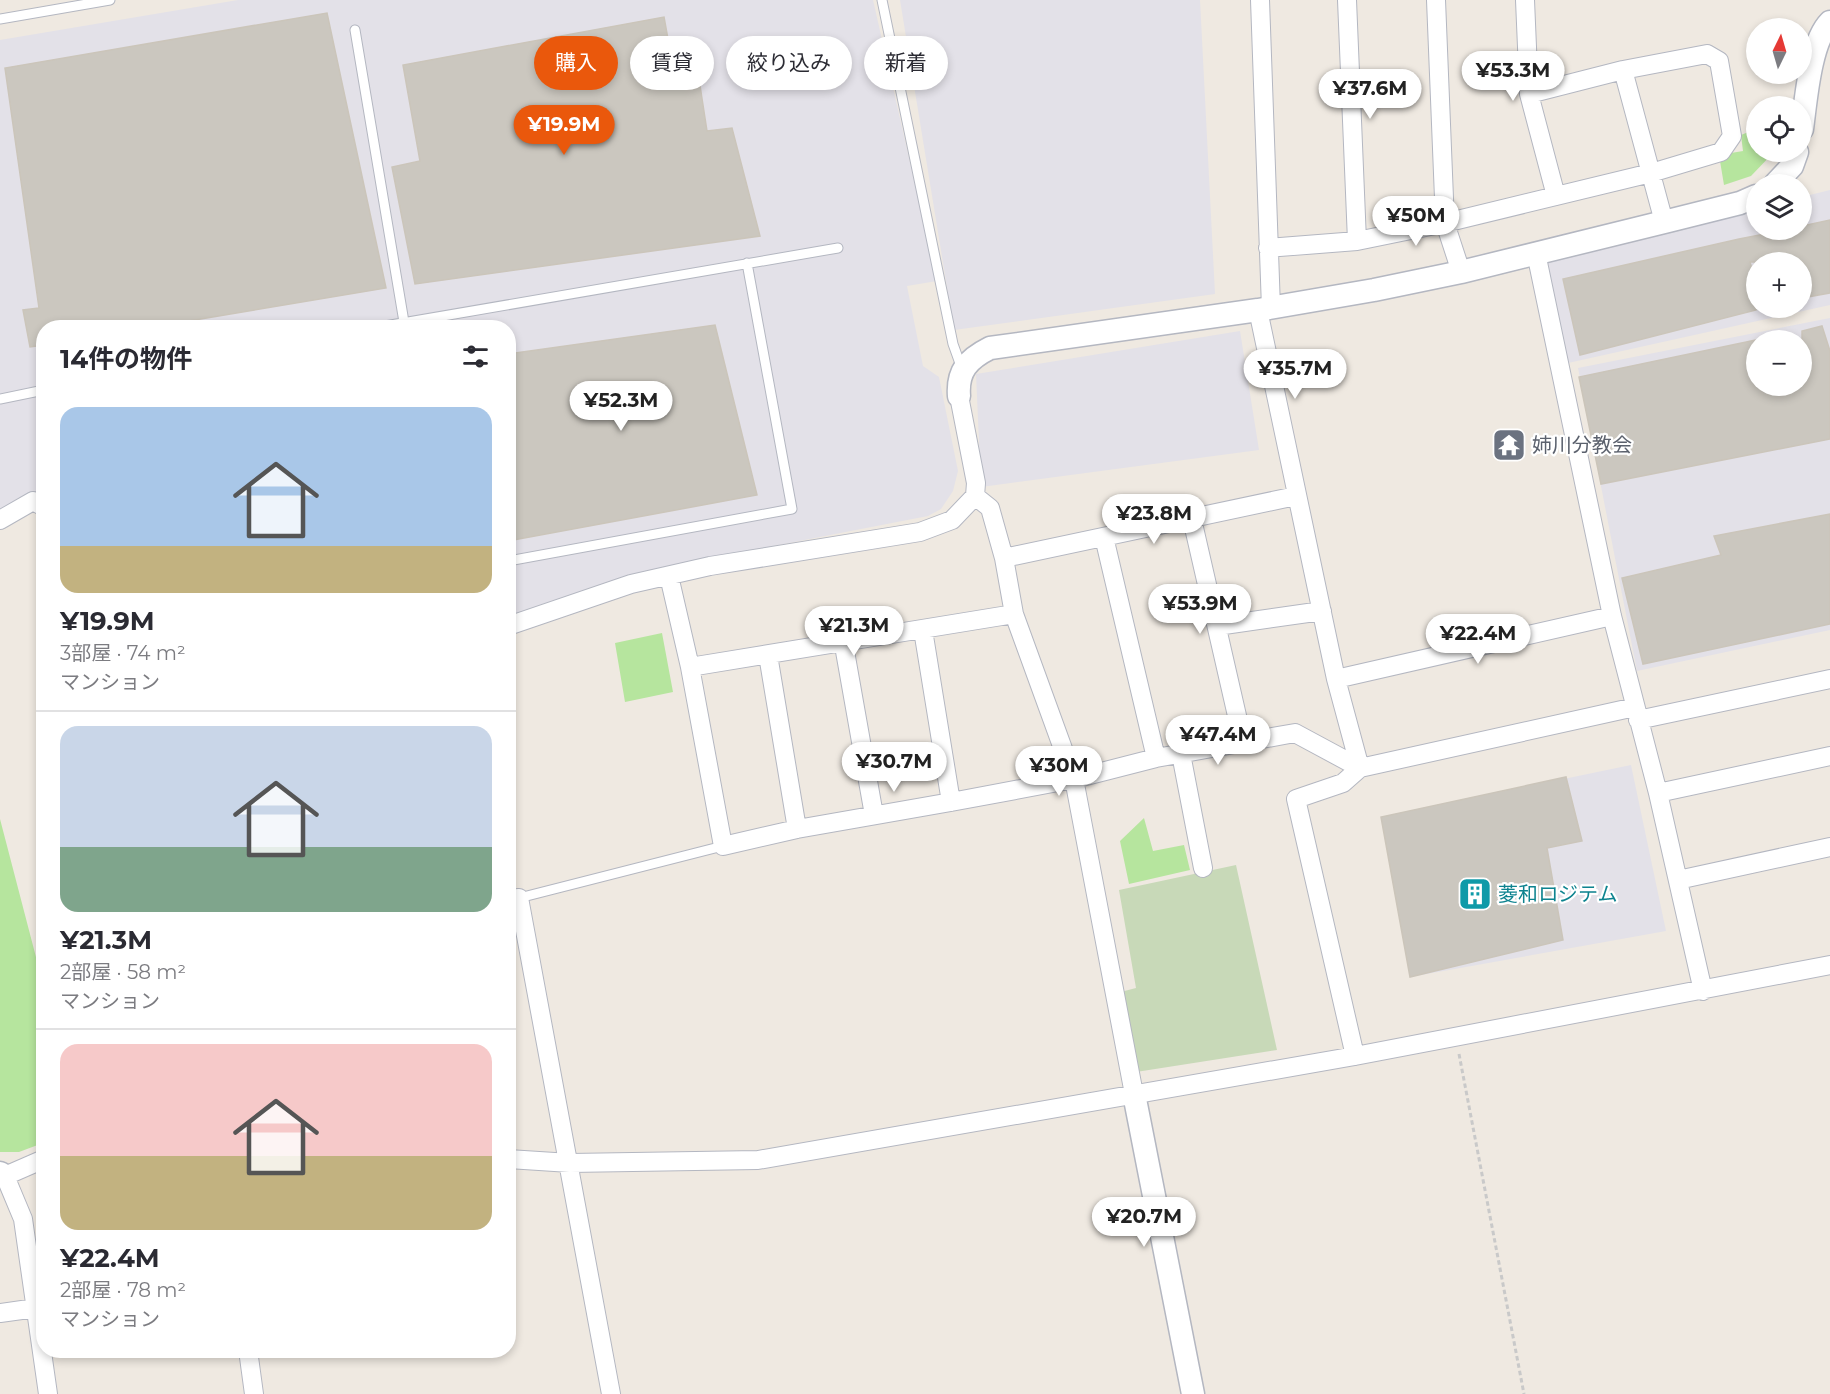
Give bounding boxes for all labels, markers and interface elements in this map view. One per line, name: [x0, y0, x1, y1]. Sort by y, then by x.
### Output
north arrow: [1746, 18, 1812, 84]
map controls: [1746, 18, 1812, 396]
chip: 購入: [534, 36, 618, 90]
chip: 賃貸: [630, 36, 714, 90]
chip: 絞り込み: [726, 36, 852, 90]
chip: 新着: [864, 36, 948, 90]
pin: ¥53.3M: [1464, 51, 1562, 102]
text: ¥53.3M: [1476, 58, 1550, 82]
pin: ¥37.6M: [1321, 69, 1419, 120]
text: ¥37.6M: [1333, 76, 1407, 100]
button: locate: [1746, 96, 1812, 162]
pin: ¥19.9M: [515, 105, 613, 156]
text: ¥19.9M: [528, 112, 600, 136]
button: layers: [1746, 174, 1812, 240]
pin: ¥50M: [1380, 196, 1452, 247]
text: ¥50M: [1386, 203, 1446, 227]
button: +: [1746, 252, 1812, 318]
button: −: [1746, 330, 1812, 396]
icon: filters: [459, 340, 492, 373]
text: 14件の物件: [60, 343, 192, 375]
pin: ¥35.7M: [1246, 349, 1344, 400]
text: ¥35.7M: [1258, 356, 1332, 380]
pin: ¥52.3M: [572, 381, 670, 432]
text: ¥52.3M: [584, 388, 658, 412]
temple icon: 姉川分教会: [1491, 427, 1527, 463]
place label: 姉川分教会: [1532, 433, 1632, 457]
icon: home: [222, 446, 330, 554]
pin: ¥23.8M: [1105, 494, 1203, 545]
text: ¥23.8M: [1116, 501, 1192, 525]
pin: ¥53.9M: [1151, 584, 1249, 635]
text: ¥53.9M: [1162, 591, 1238, 615]
text: ¥19.9M: [60, 605, 155, 637]
pin: ¥21.3M: [805, 606, 903, 657]
text: ¥21.3M: [819, 613, 889, 637]
pin: ¥22.4M: [1429, 614, 1527, 665]
text: ¥22.4M: [1440, 621, 1516, 645]
text: 3部屋 · 74 m²: [60, 641, 186, 665]
text: マンション: [60, 670, 160, 694]
pin: ¥47.4M: [1169, 715, 1267, 766]
text: ¥47.4M: [1179, 722, 1257, 746]
pin: ¥30.7M: [845, 742, 943, 793]
pin: ¥30M: [1023, 746, 1095, 797]
text: ¥30.7M: [856, 749, 932, 773]
text: ¥30M: [1029, 753, 1089, 777]
icon: home: [222, 765, 330, 873]
building icon: 菱和ロジテム: [1457, 876, 1493, 912]
place label: 菱和ロジテム: [1498, 882, 1617, 906]
text: ¥21.3M: [60, 924, 152, 956]
text: 2部屋 · 58 m²: [60, 960, 186, 984]
text: マンション: [60, 989, 160, 1013]
icon: home: [222, 1083, 330, 1191]
pin: ¥20.7M: [1095, 1197, 1193, 1248]
text: ¥20.7M: [1106, 1204, 1182, 1228]
text: ¥22.4M: [60, 1242, 160, 1274]
text: 2部屋 · 78 m²: [60, 1278, 186, 1302]
text: マンション: [60, 1307, 160, 1331]

